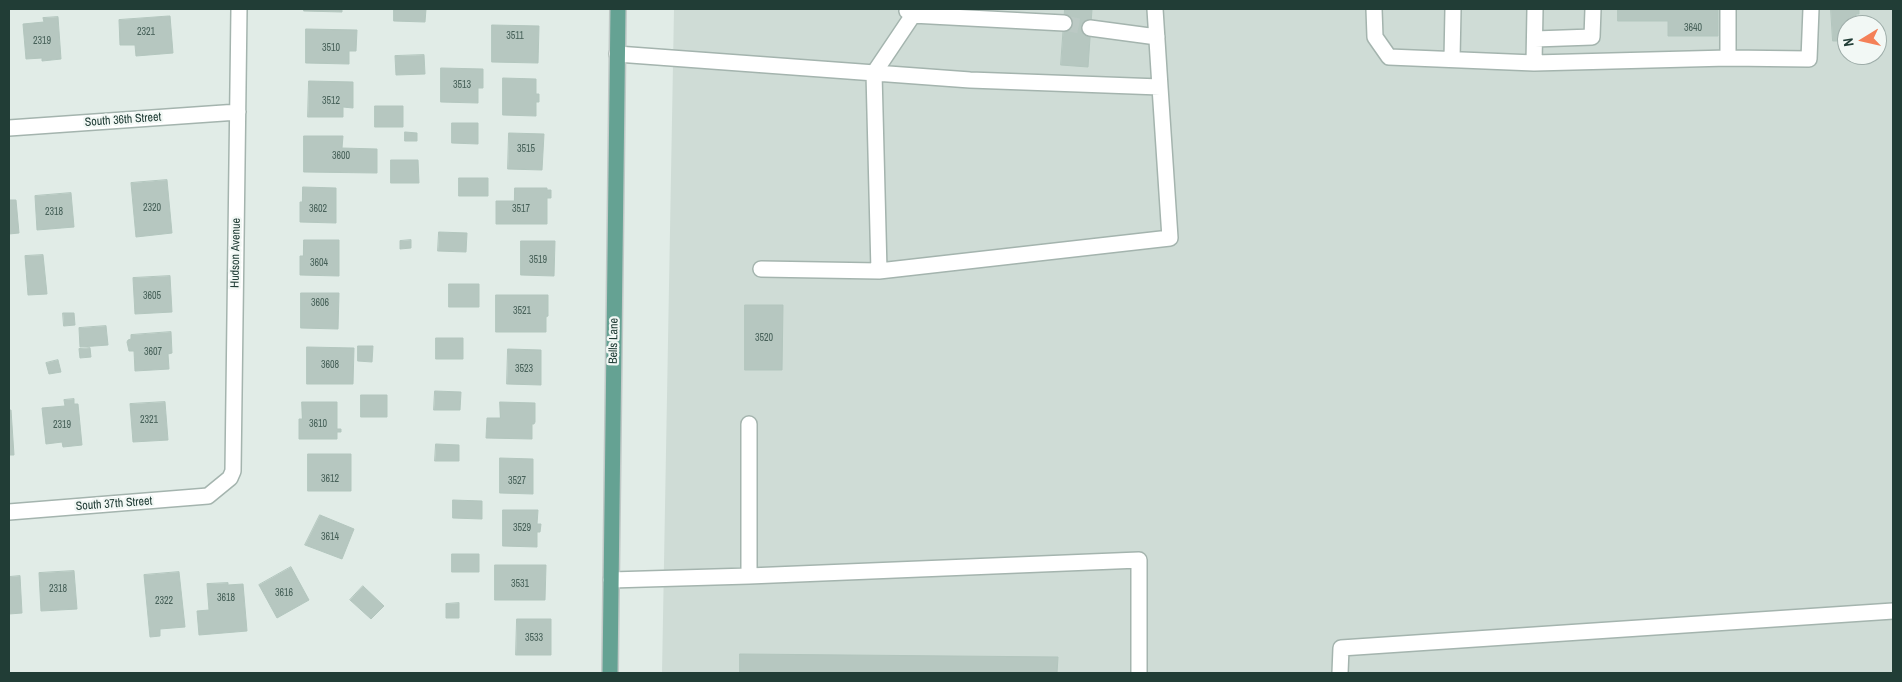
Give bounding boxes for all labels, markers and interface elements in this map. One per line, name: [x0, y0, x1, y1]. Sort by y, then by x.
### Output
north arrow: [1837, 15, 1887, 65]
house number: 3640: [1684, 22, 1702, 34]
house number: 2321: [137, 26, 155, 38]
house number: 3511: [506, 30, 524, 42]
house number: 2319: [33, 35, 51, 47]
text: N: [1839, 37, 1858, 48]
house number: 3510: [322, 42, 340, 54]
house number: 3513: [453, 79, 471, 91]
house number: 3512: [322, 95, 340, 107]
street label: South 36th Street: [84, 110, 162, 130]
house number: 3515: [517, 143, 535, 155]
house number: 3600: [332, 150, 350, 162]
house number: 2320: [143, 202, 161, 214]
house number: 3602: [309, 203, 327, 215]
house number: 3517: [512, 203, 530, 215]
house number: 2318: [45, 206, 63, 218]
street label: Hudson Avenue: [228, 218, 244, 288]
house number: 3519: [529, 254, 547, 266]
house number: 3604: [310, 257, 328, 269]
house number: 3605: [143, 290, 161, 302]
house number: 3606: [311, 297, 329, 309]
house number: 3521: [513, 305, 531, 317]
street label: Bells Lane: [606, 318, 622, 364]
house number: 3520: [755, 332, 773, 344]
house number: 3607: [144, 346, 162, 358]
house number: 3608: [321, 359, 339, 371]
house number: 3523: [515, 363, 533, 375]
house number: 2321: [140, 414, 158, 426]
house number: 3610: [309, 418, 327, 430]
house number: 2319: [53, 419, 71, 431]
house number: 3612: [321, 473, 339, 485]
house number: 3527: [508, 475, 526, 487]
street label: South 37th Street: [75, 494, 153, 514]
house number: 3529: [513, 522, 531, 534]
house number: 3614: [321, 531, 339, 543]
house number: 3531: [511, 578, 529, 590]
house number: 2318: [49, 583, 67, 595]
house number: 3616: [275, 587, 293, 599]
house number: 3618: [217, 592, 235, 604]
house number: 2322: [155, 595, 173, 607]
house number: 3533: [525, 632, 543, 644]

